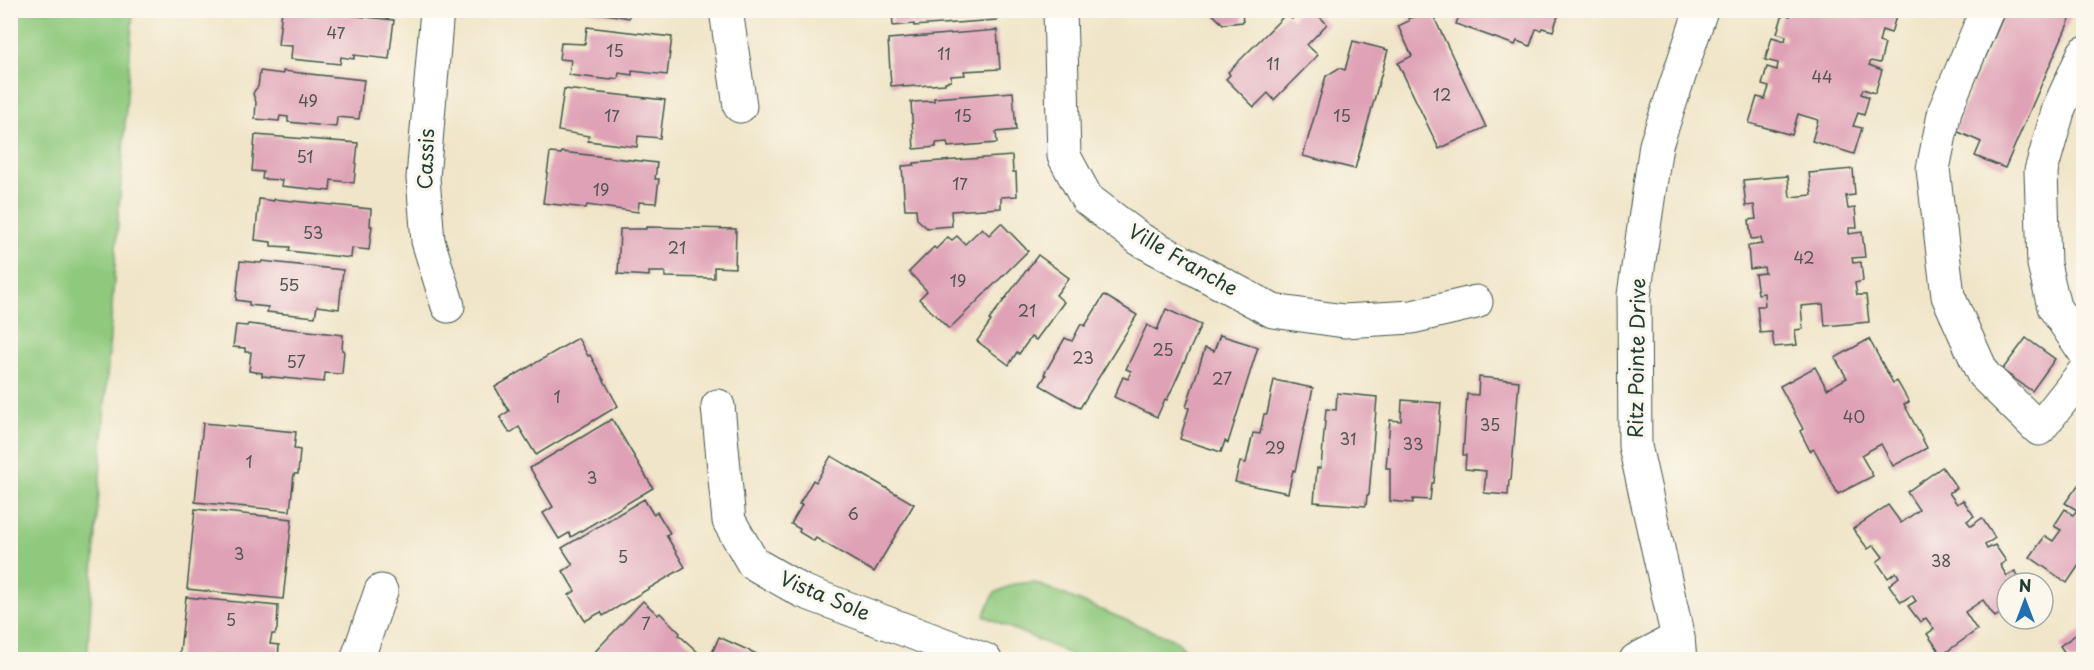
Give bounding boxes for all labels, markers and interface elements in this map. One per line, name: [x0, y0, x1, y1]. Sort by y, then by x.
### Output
house number: 47: [327, 20, 346, 44]
house number: 15: [606, 38, 624, 62]
house number: 11: [937, 41, 951, 65]
house number: 11: [1266, 51, 1280, 75]
house number: 44: [1811, 64, 1833, 88]
house number: 12: [1433, 82, 1451, 106]
house number: 49: [298, 88, 318, 112]
house number: 17: [604, 103, 620, 127]
house number: 15: [954, 103, 972, 127]
house number: 15: [1333, 103, 1351, 127]
street label: Cassis: [409, 128, 441, 190]
house number: 51: [296, 144, 314, 168]
house number: 17: [952, 171, 968, 195]
house number: 19: [593, 177, 609, 201]
street label: Ville Franche: [1123, 216, 1244, 303]
house number: 53: [303, 220, 323, 244]
house number: 21: [668, 235, 686, 259]
house number: 42: [1793, 245, 1815, 269]
house number: 19: [950, 268, 966, 292]
house number: 55: [279, 272, 299, 296]
street label: Ritz Pointe Drive: [1620, 278, 1652, 438]
house number: 21: [1018, 298, 1036, 322]
house number: 25: [1152, 337, 1174, 361]
house number: 23: [1072, 345, 1094, 369]
house number: 57: [286, 349, 306, 373]
house number: 27: [1212, 366, 1232, 390]
house number: 1: [553, 384, 561, 408]
house number: 40: [1843, 404, 1865, 428]
house number: 35: [1480, 412, 1500, 436]
house number: 31: [1340, 426, 1356, 450]
house number: 33: [1402, 431, 1424, 455]
house number: 29: [1265, 435, 1285, 459]
house number: 1: [245, 449, 253, 473]
house number: 3: [587, 465, 597, 489]
house number: 6: [847, 501, 859, 525]
house number: 3: [234, 541, 244, 565]
house number: 5: [618, 544, 628, 568]
house number: 38: [1931, 548, 1951, 572]
street label: Vista Sole: [775, 563, 875, 628]
north arrow: [1995, 571, 2055, 631]
text: N: [2019, 573, 2031, 597]
house number: 5: [226, 607, 236, 631]
house number: 7: [641, 611, 651, 635]

